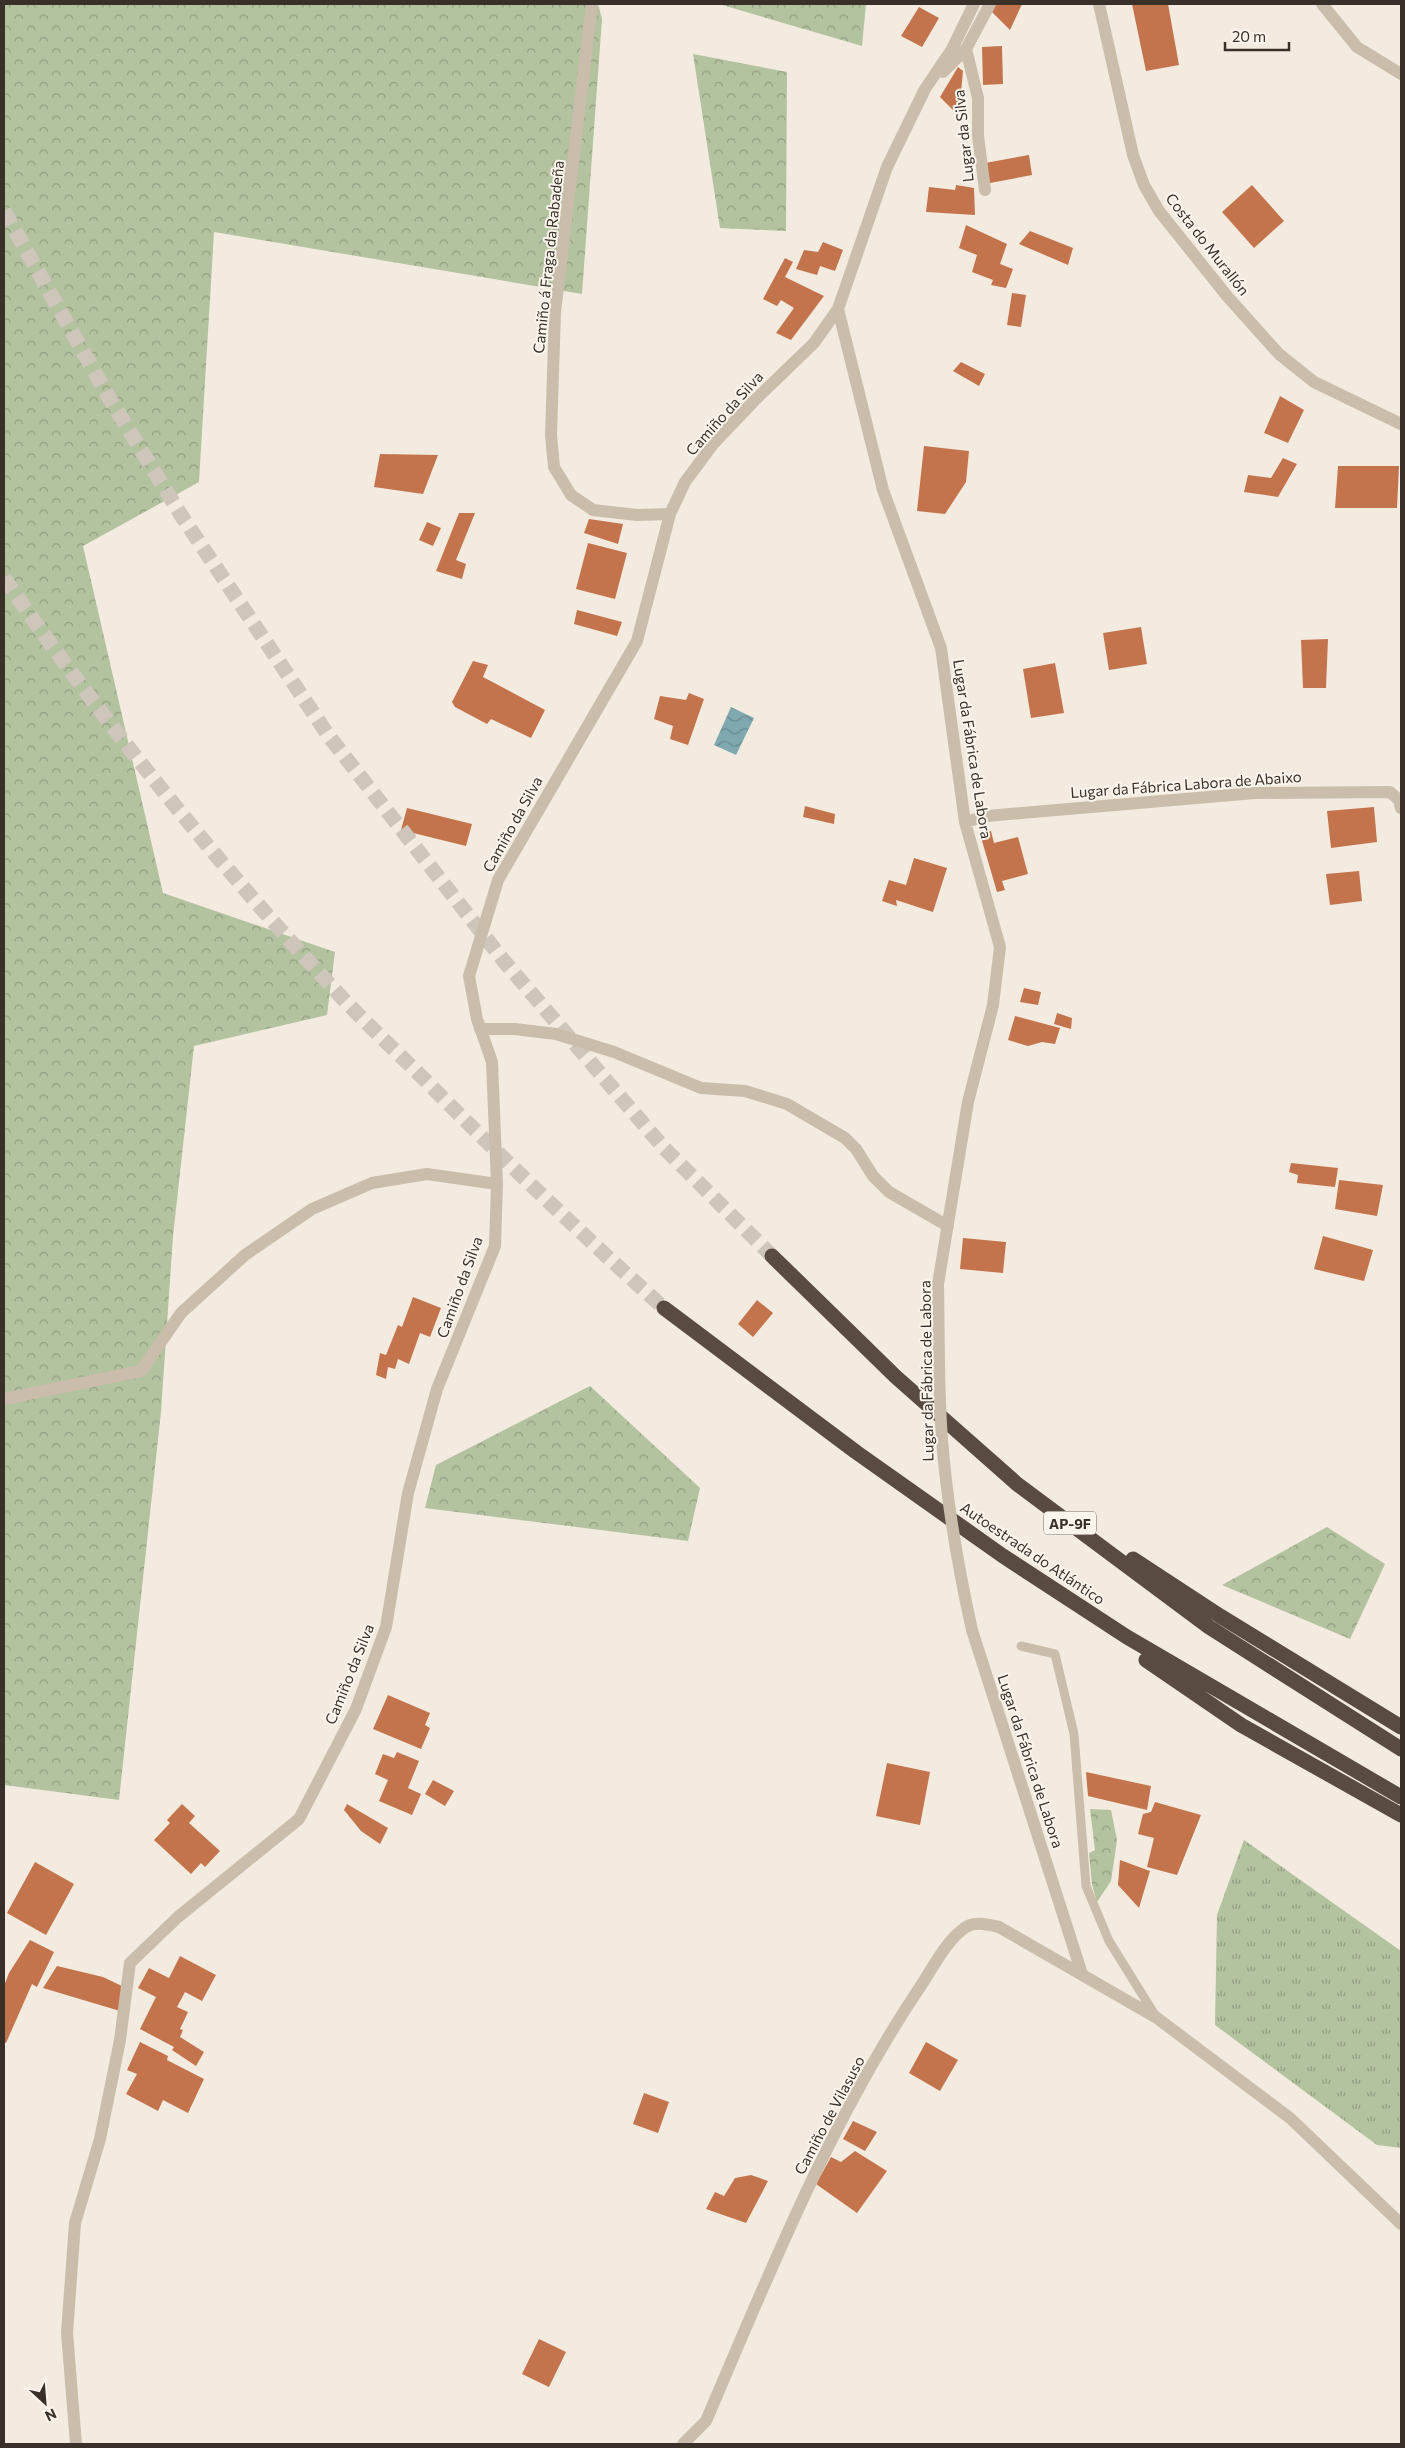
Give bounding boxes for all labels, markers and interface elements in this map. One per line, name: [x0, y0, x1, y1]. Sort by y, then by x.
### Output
scale bar: [1225, 20, 1289, 52]
text: 20 m: [1232, 27, 1266, 45]
street label: Lugar da Silva: [949, 89, 977, 183]
street label: Camiño á Fraga da Rabadeña: [529, 160, 567, 354]
street label: Costa do Murallón: [1162, 189, 1254, 299]
street label: Camiño da Silva: [682, 367, 766, 459]
street label: Lugar da Fábrica de Labora: [950, 658, 996, 840]
street label: Lugar da Fábrica Labora de Abaixo: [1070, 767, 1302, 801]
street label: Camiño da Silva: [478, 773, 546, 875]
street label: Camiño da Silva: [432, 1234, 486, 1340]
street label: Lugar da Fábrica de Labora: [915, 1280, 937, 1462]
street label: Autoestrada do Atlántico: [957, 1498, 1109, 1608]
road number: AP-9F: [1044, 1512, 1096, 1535]
street label: Camiño da Silva: [321, 1621, 377, 1727]
street label: Lugar da Fábrica de Labora: [994, 1672, 1068, 1850]
street label: Camiño de Vilasuso: [790, 2053, 868, 2177]
north arrow: [20, 2378, 70, 2428]
text: N: [42, 2405, 59, 2425]

